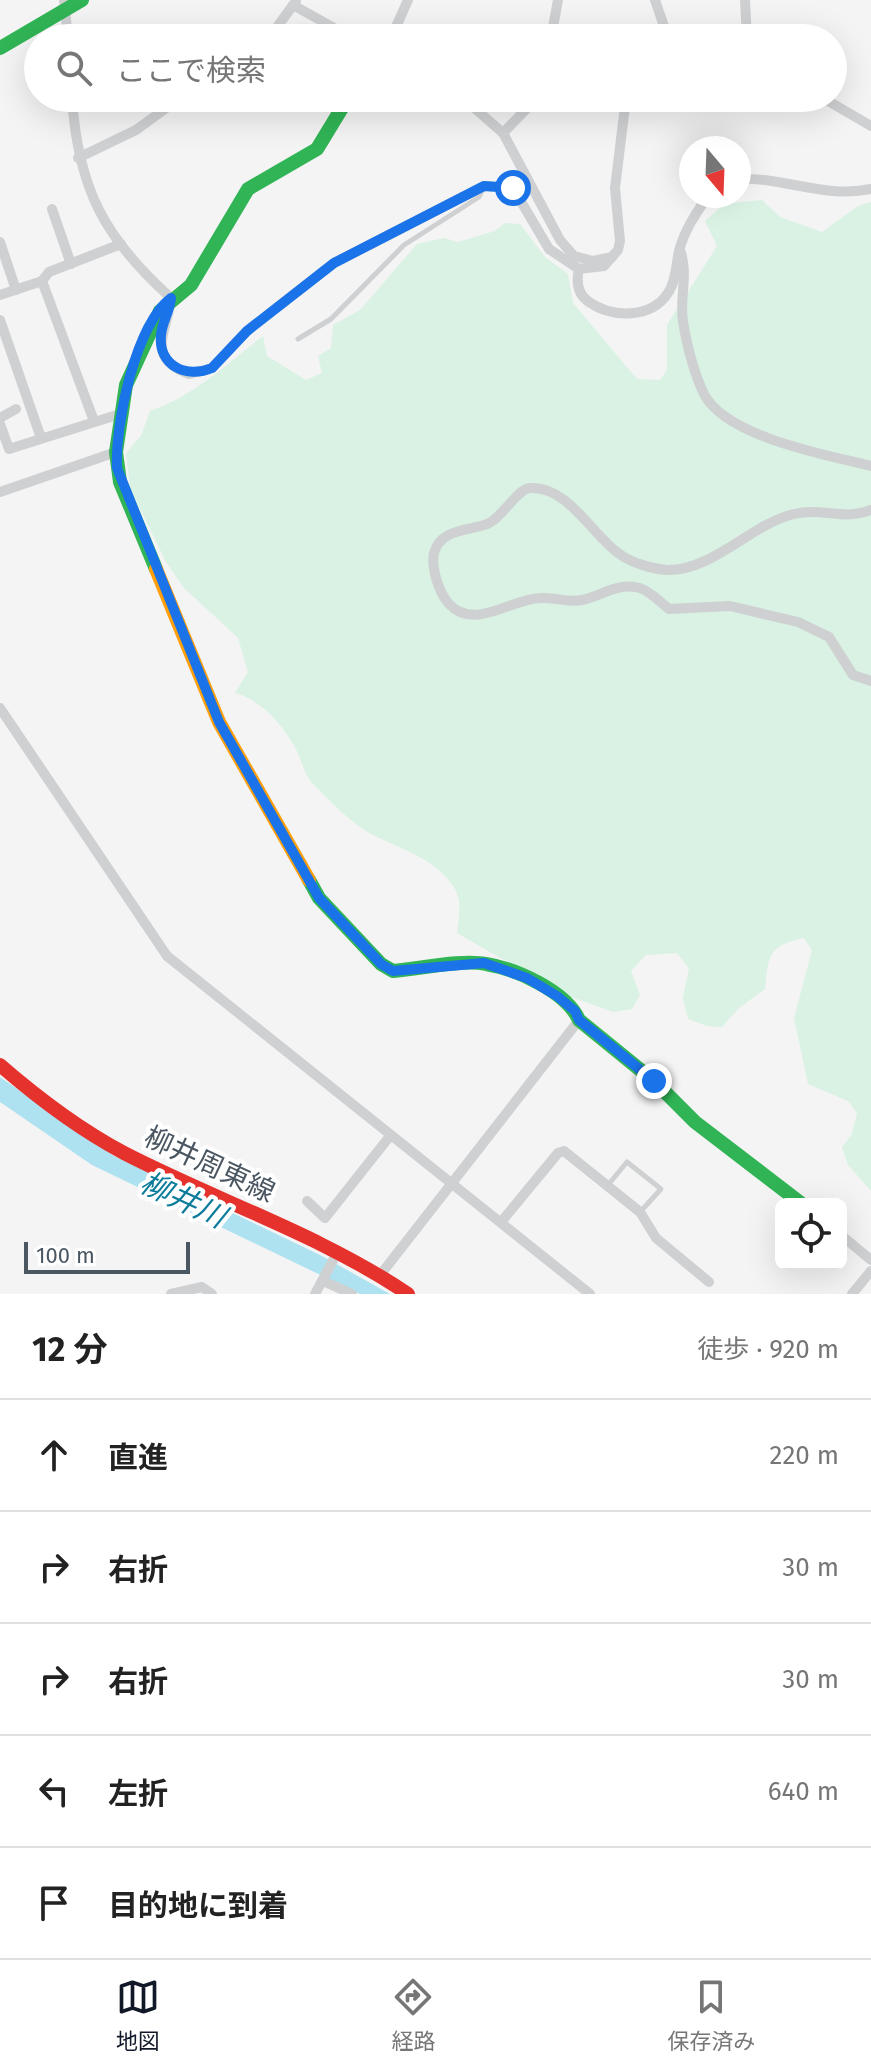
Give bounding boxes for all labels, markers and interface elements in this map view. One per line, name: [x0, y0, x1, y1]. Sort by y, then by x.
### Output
search box: [24, 24, 847, 112]
icon: search: [52, 46, 96, 90]
text: ここで検索: [116, 53, 266, 89]
north arrow: [679, 136, 751, 208]
route start: [495, 170, 531, 206]
route end: [636, 1063, 672, 1099]
street label: 柳井周東線: [139, 1120, 280, 1209]
water label: 柳井川: [135, 1165, 234, 1237]
map controls: [775, 1198, 847, 1270]
button: locate: [775, 1198, 847, 1270]
scale bar: [24, 1238, 190, 1274]
text: 100 m: [36, 1242, 95, 1269]
text: 12 分: [32, 1329, 107, 1370]
text: 徒歩 · 920 m: [697, 1334, 839, 1365]
icon: ahead: [32, 1433, 76, 1477]
text: 直進: [108, 1440, 168, 1476]
text: 220 m: [770, 1440, 839, 1471]
icon: right: [32, 1545, 76, 1589]
text: 右折: [108, 1552, 168, 1588]
text: 30 m: [782, 1552, 839, 1583]
icon: right: [32, 1657, 76, 1701]
text: 右折: [108, 1664, 168, 1700]
text: 30 m: [782, 1664, 839, 1695]
icon: left: [32, 1769, 76, 1813]
text: 左折: [108, 1776, 168, 1812]
text: 640 m: [768, 1776, 839, 1807]
icon: arrive: [32, 1881, 76, 1925]
text: 目的地に到着: [108, 1888, 288, 1924]
tab: 地図: [116, 1975, 160, 2055]
tab: 経路: [391, 1975, 435, 2055]
tab: 保存済み: [667, 1975, 755, 2055]

